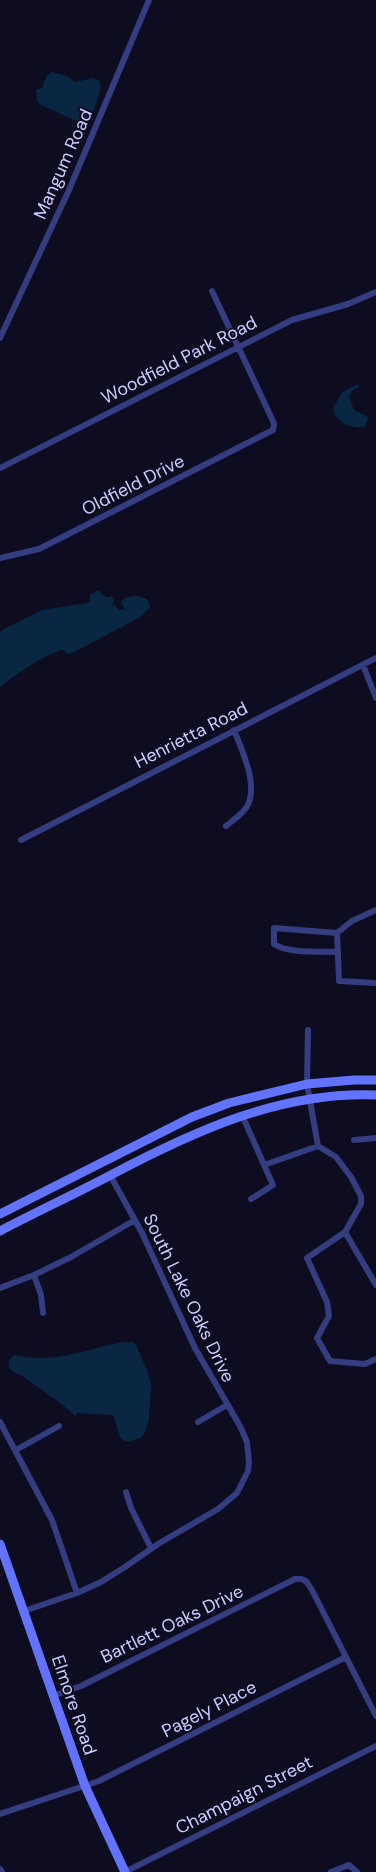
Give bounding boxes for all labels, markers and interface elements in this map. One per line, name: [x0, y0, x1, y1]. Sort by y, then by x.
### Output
street label: Mangum Road: [28, 105, 98, 223]
street label: Woodfield Park Road: [97, 310, 261, 410]
street label: Oldfield Drive: [78, 449, 188, 521]
street label: Henrietta Road: [130, 696, 252, 774]
street label: South Lake Oaks Drive: [138, 1210, 240, 1386]
street label: Bartlett Oaks Drive: [97, 1579, 247, 1669]
street label: Elmore Road: [46, 1652, 102, 1758]
street label: Pagely Place: [158, 1675, 260, 1743]
street label: Champaign Street: [171, 1750, 317, 1840]

